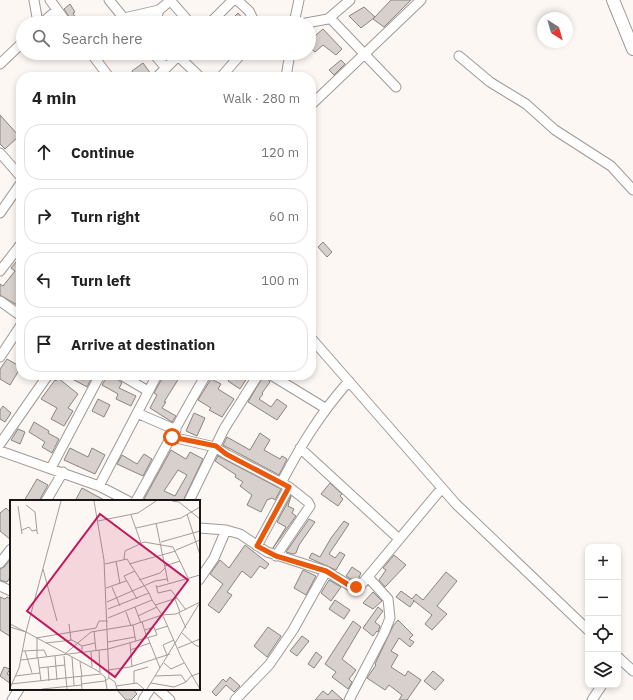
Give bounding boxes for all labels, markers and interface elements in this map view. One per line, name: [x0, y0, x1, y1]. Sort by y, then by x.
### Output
north arrow: [537, 12, 573, 48]
search box: [16, 16, 316, 60]
icon: search: [30, 27, 52, 49]
text: Search here: [62, 29, 142, 48]
text: 4 min: [32, 87, 76, 109]
text: Walk · 280 m: [223, 90, 300, 107]
icon: ahead: [33, 141, 55, 163]
text: Continue: [71, 143, 135, 162]
text: 120 m: [261, 144, 299, 161]
icon: right: [33, 205, 55, 227]
text: Turn right: [71, 207, 140, 226]
text: 60 m: [269, 208, 299, 225]
icon: left: [33, 269, 55, 291]
text: Turn left: [71, 271, 131, 290]
text: 100 m: [261, 272, 299, 289]
icon: arrive: [33, 333, 55, 355]
text: Arrive at destination: [71, 335, 215, 354]
route start: [163, 428, 181, 446]
inset map: [10, 500, 200, 690]
map controls: [585, 544, 621, 688]
button: +: [585, 544, 621, 580]
route end: [347, 578, 365, 596]
button: −: [585, 580, 621, 616]
button: locate: [585, 616, 621, 652]
button: layers: [585, 652, 621, 688]

